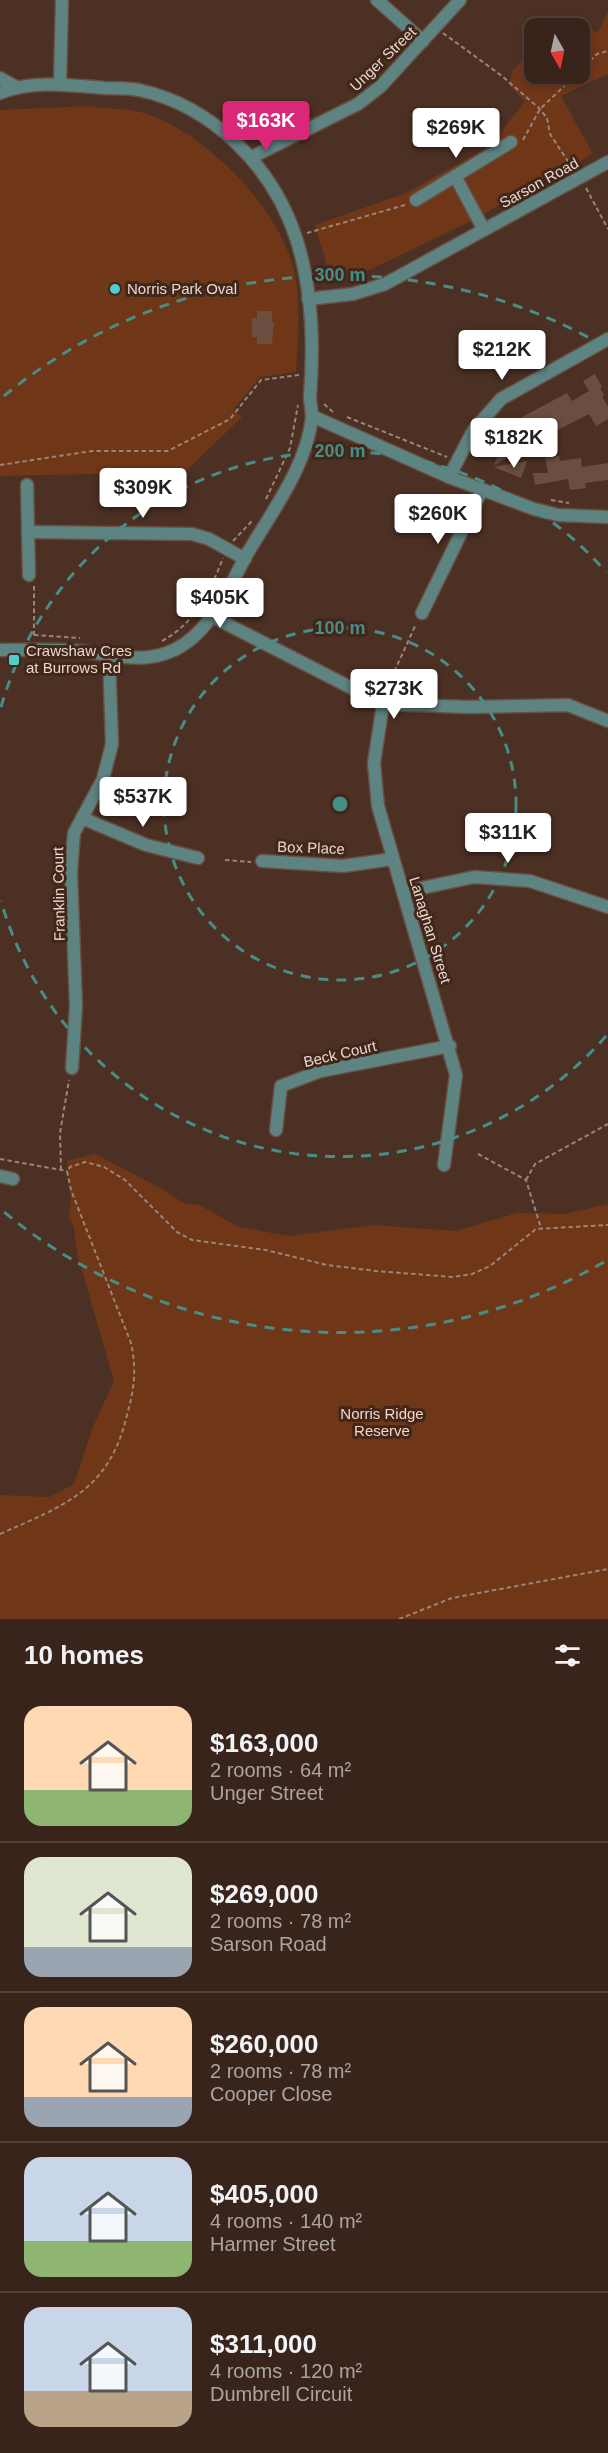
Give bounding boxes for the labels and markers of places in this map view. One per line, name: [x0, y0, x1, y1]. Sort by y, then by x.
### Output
pin: $163K: [224, 101, 308, 152]
pin: $269K: [414, 108, 498, 159]
place label: Norris Park Oval: [127, 280, 237, 297]
marker: Norris Park Oval: [108, 282, 122, 296]
pin: $212K: [460, 330, 544, 381]
pin: $182K: [472, 418, 556, 469]
pin: $309K: [101, 468, 185, 519]
pin: $260K: [396, 494, 480, 545]
pin: $405K: [178, 578, 262, 629]
place label: Crawshaw Cres at Burrows Rd: [26, 642, 132, 676]
marker: Crawshaw Cres at Burrows Rd: [7, 653, 21, 667]
pin: $273K: [352, 669, 436, 720]
pin: $537K: [101, 777, 185, 828]
centre of rings: [330, 794, 350, 814]
pin: $311K: [466, 813, 550, 864]

